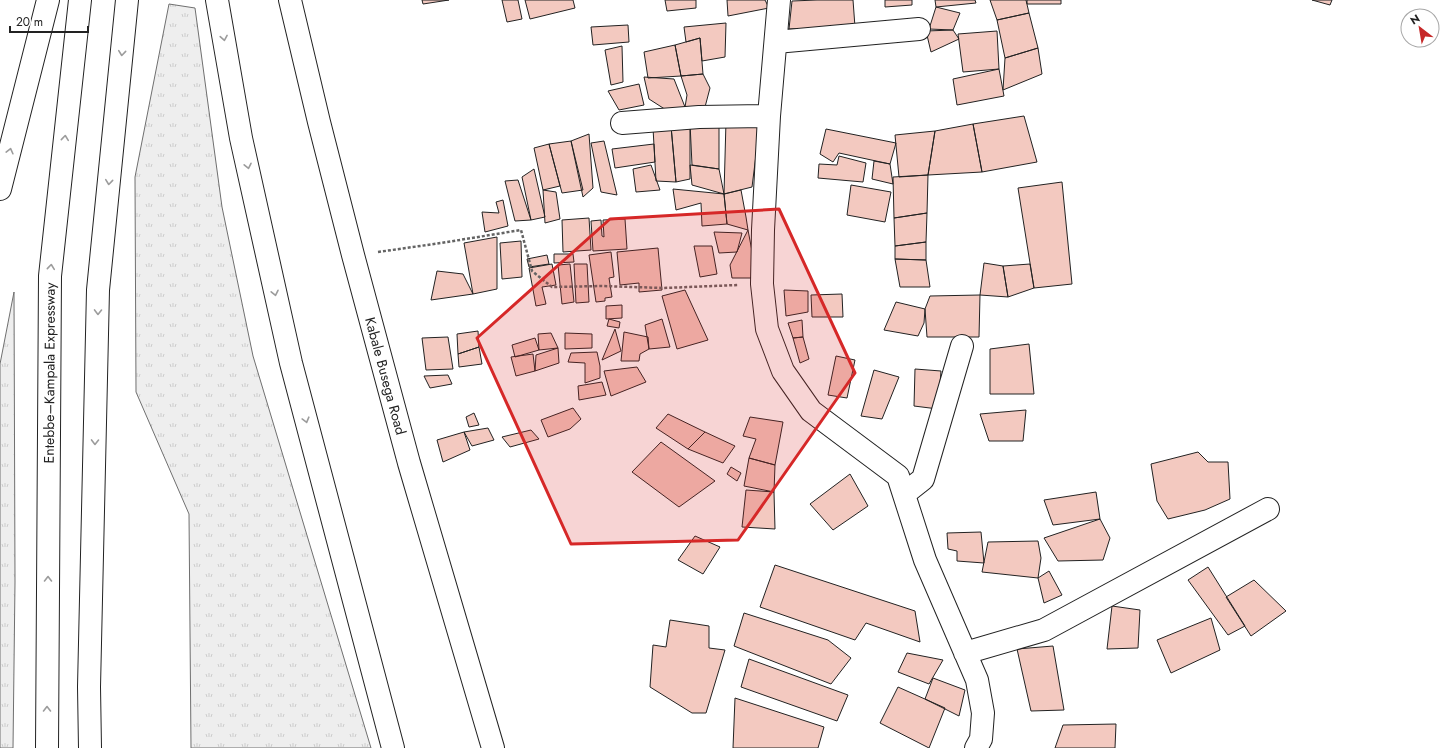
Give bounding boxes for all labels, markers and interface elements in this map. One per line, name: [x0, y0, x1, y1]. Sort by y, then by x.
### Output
scale bar: [10, 8, 88, 34]
north arrow: [1400, 8, 1440, 48]
text: N: [1407, 10, 1423, 29]
text: 20 m: [16, 13, 43, 31]
one-way arrow: [219, 35, 228, 42]
one-way arrow: [118, 50, 127, 56]
one-way arrow: [60, 135, 69, 141]
one-way arrow: [5, 148, 13, 154]
one-way arrow: [243, 163, 251, 169]
one-way arrow: [105, 179, 114, 185]
one-way arrow: [47, 264, 56, 270]
street label: Entebbe–Kampala Expressway: [39, 282, 60, 463]
one-way arrow: [271, 290, 279, 296]
one-way arrow: [94, 309, 102, 315]
street label: Kabale Busega Road: [360, 315, 411, 437]
one-way arrow: [301, 416, 310, 423]
one-way arrow: [91, 439, 99, 445]
one-way arrow: [44, 576, 52, 582]
one-way arrow: [43, 706, 51, 712]

